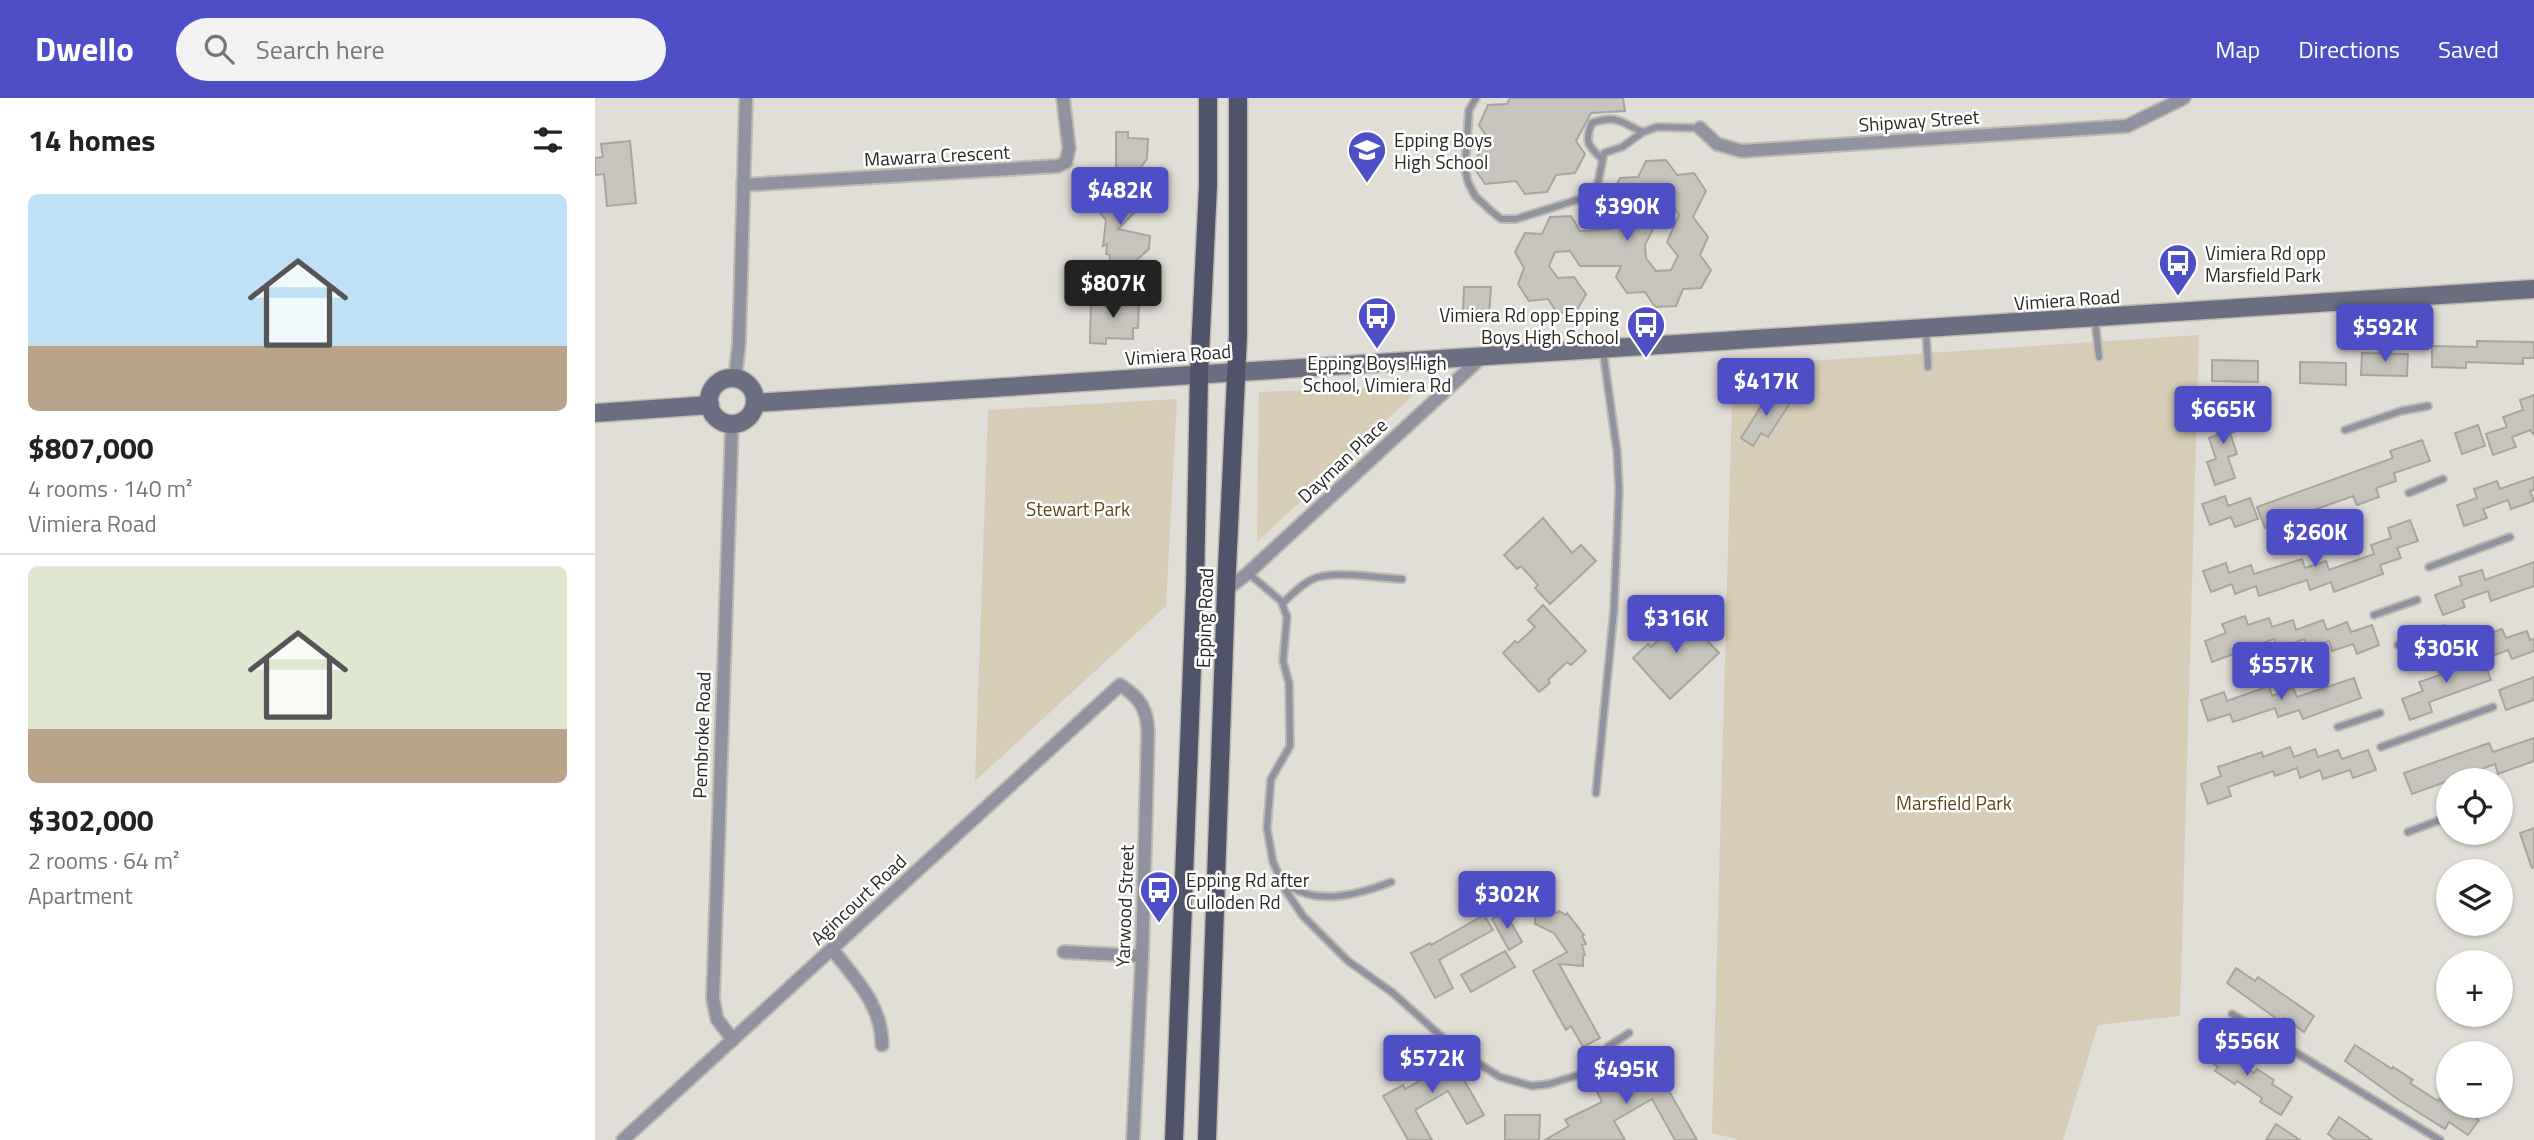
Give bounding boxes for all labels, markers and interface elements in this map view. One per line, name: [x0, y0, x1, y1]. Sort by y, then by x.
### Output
search box: [176, 18, 666, 81]
text: Dwello: [35, 24, 134, 74]
icon: search: [200, 30, 238, 68]
text: Search here: [256, 30, 385, 69]
text: Map: [2215, 31, 2260, 67]
text: Directions: [2298, 31, 2400, 67]
text: Saved: [2438, 31, 2499, 67]
street label: Shipway Street: [1858, 101, 1981, 139]
text: 14 homes: [28, 117, 155, 163]
icon: filters: [529, 121, 567, 159]
place label: Epping Boys High School: [1394, 125, 1492, 176]
school or university icon: Epping Boys High School: [1346, 129, 1388, 184]
street label: Mawarra Crescent: [863, 137, 1011, 173]
pin: $482K: [1071, 167, 1169, 227]
text: $482K: [1087, 172, 1153, 207]
pin: $390K: [1578, 184, 1676, 243]
text: $390K: [1594, 188, 1660, 223]
place label: Vimiera Rd opp Marsfield Park: [2205, 238, 2326, 289]
icon: home: [235, 240, 361, 366]
bus stop icon: Vimiera Rd opp Marsfield Park: [2157, 242, 2199, 297]
pin: $807K: [1064, 260, 1162, 320]
text: $807K: [1080, 265, 1146, 300]
street label: Vimiera Road: [2013, 281, 2121, 317]
bus stop icon: Epping Boys High School, Vimiera Rd: [1356, 295, 1398, 350]
place label: Vimiera Rd opp Epping Boys High School: [1439, 300, 1619, 351]
bus stop icon: Vimiera Rd opp Epping Boys High School: [1625, 304, 1667, 359]
pin: $592K: [2336, 304, 2434, 364]
text: $592K: [2352, 309, 2418, 344]
street label: Vimiera Road: [1124, 336, 1232, 372]
place label: Epping Boys High School, Vimiera Rd: [1303, 348, 1451, 399]
pin: $417K: [1717, 358, 1815, 418]
text: $417K: [1733, 363, 1799, 398]
pin: $665K: [2174, 386, 2272, 446]
text: $665K: [2190, 391, 2256, 426]
street label: Dayman Place: [1291, 411, 1393, 509]
text: $807,000: [28, 425, 154, 471]
text: 4 rooms · 140 m²: [28, 471, 192, 506]
park label: Stewart Park: [1026, 494, 1130, 523]
text: Vimiera Road: [28, 506, 157, 541]
pin: $260K: [2266, 510, 2364, 569]
text: $260K: [2282, 514, 2348, 549]
street label: Epping Road: [1188, 568, 1220, 668]
pin: $316K: [1627, 596, 1725, 655]
text: $316K: [1643, 600, 1709, 635]
icon: home: [235, 612, 361, 738]
pin: $305K: [2397, 626, 2495, 685]
text: $305K: [2413, 630, 2479, 665]
pin: $557K: [2232, 642, 2330, 702]
text: $557K: [2248, 647, 2314, 682]
street label: Pembroke Road: [684, 671, 718, 799]
map controls: [2436, 768, 2513, 1118]
button: locate: [2436, 768, 2513, 845]
park label: Marsfield Park: [1896, 788, 2012, 817]
text: $302,000: [28, 797, 154, 843]
text: 2 rooms · 64 m²: [28, 843, 179, 878]
street label: Yarwood Street: [1107, 844, 1141, 968]
street label: Agincourt Road: [803, 847, 913, 951]
button: layers: [2436, 859, 2513, 936]
place label: Epping Rd after Culloden Rd: [1186, 865, 1310, 916]
bus stop icon: Epping Rd after Culloden Rd: [1138, 869, 1180, 924]
pin: $302K: [1458, 872, 1556, 931]
text: $302K: [1474, 876, 1540, 911]
text: Apartment: [28, 878, 133, 913]
button: +: [2436, 950, 2513, 1027]
pin: $556K: [2198, 1018, 2296, 1078]
text: $556K: [2214, 1023, 2280, 1058]
pin: $572K: [1383, 1035, 1481, 1095]
text: $572K: [1399, 1040, 1465, 1075]
button: −: [2436, 1041, 2513, 1118]
pin: $495K: [1577, 1046, 1675, 1106]
text: $495K: [1593, 1051, 1659, 1086]

